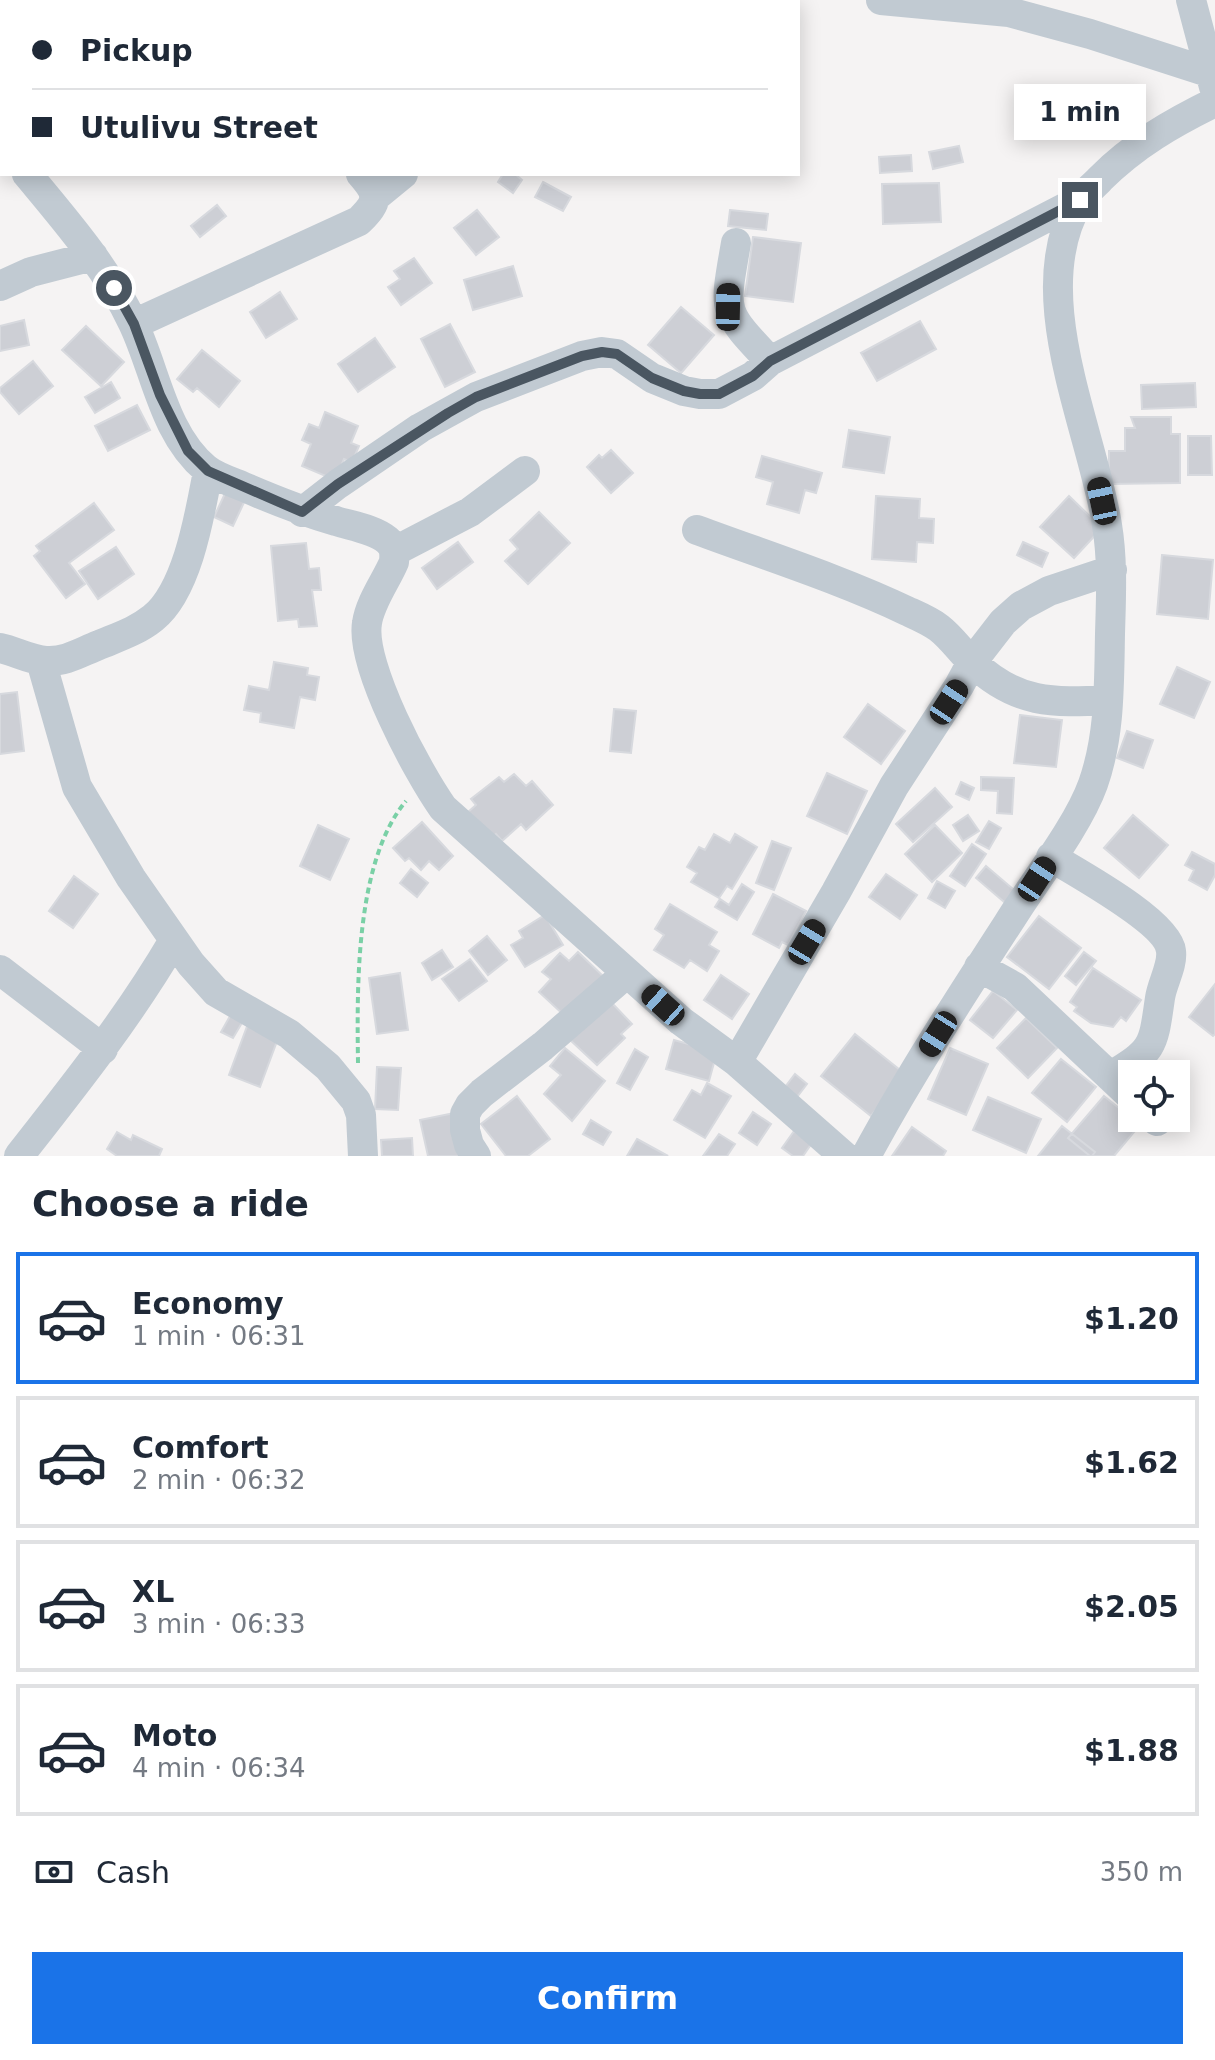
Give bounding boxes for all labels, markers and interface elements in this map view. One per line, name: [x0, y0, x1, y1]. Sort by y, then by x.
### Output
text: Pickup: [80, 33, 193, 68]
callout: 1 min: [1014, 84, 1146, 140]
text: 1 min: [1039, 97, 1121, 127]
text: Utulivu Street: [80, 110, 318, 145]
route end: [1062, 182, 1098, 218]
route start: [96, 270, 132, 306]
car: [716, 283, 740, 331]
car: [1085, 475, 1119, 527]
car: [926, 675, 972, 729]
car: [1014, 852, 1060, 906]
car: [784, 915, 830, 969]
car: [637, 980, 689, 1030]
car: [915, 1007, 961, 1061]
map controls: [1118, 1060, 1190, 1132]
button: locate: [1118, 1060, 1190, 1132]
text: Choose a ride: [32, 1183, 309, 1224]
icon: car: [36, 1282, 108, 1354]
text: Economy: [132, 1286, 284, 1321]
text: $1.20: [1084, 1301, 1179, 1336]
text: 1 min · 06:31: [132, 1321, 306, 1351]
icon: car: [36, 1426, 108, 1498]
text: Comfort: [132, 1430, 269, 1465]
text: $1.62: [1084, 1445, 1179, 1480]
text: 2 min · 06:32: [132, 1465, 306, 1495]
icon: car: [36, 1570, 108, 1642]
text: XL: [132, 1574, 174, 1609]
text: $2.05: [1084, 1589, 1179, 1624]
text: 3 min · 06:33: [132, 1609, 306, 1639]
icon: car: [36, 1714, 108, 1786]
text: Moto: [132, 1718, 217, 1753]
text: $1.88: [1084, 1733, 1179, 1768]
text: 4 min · 06:34: [132, 1753, 306, 1783]
icon: cash: [32, 1850, 76, 1894]
text: Cash: [96, 1855, 170, 1890]
text: 350 m: [1100, 1857, 1183, 1887]
button: Confirm: [32, 1952, 1183, 2044]

